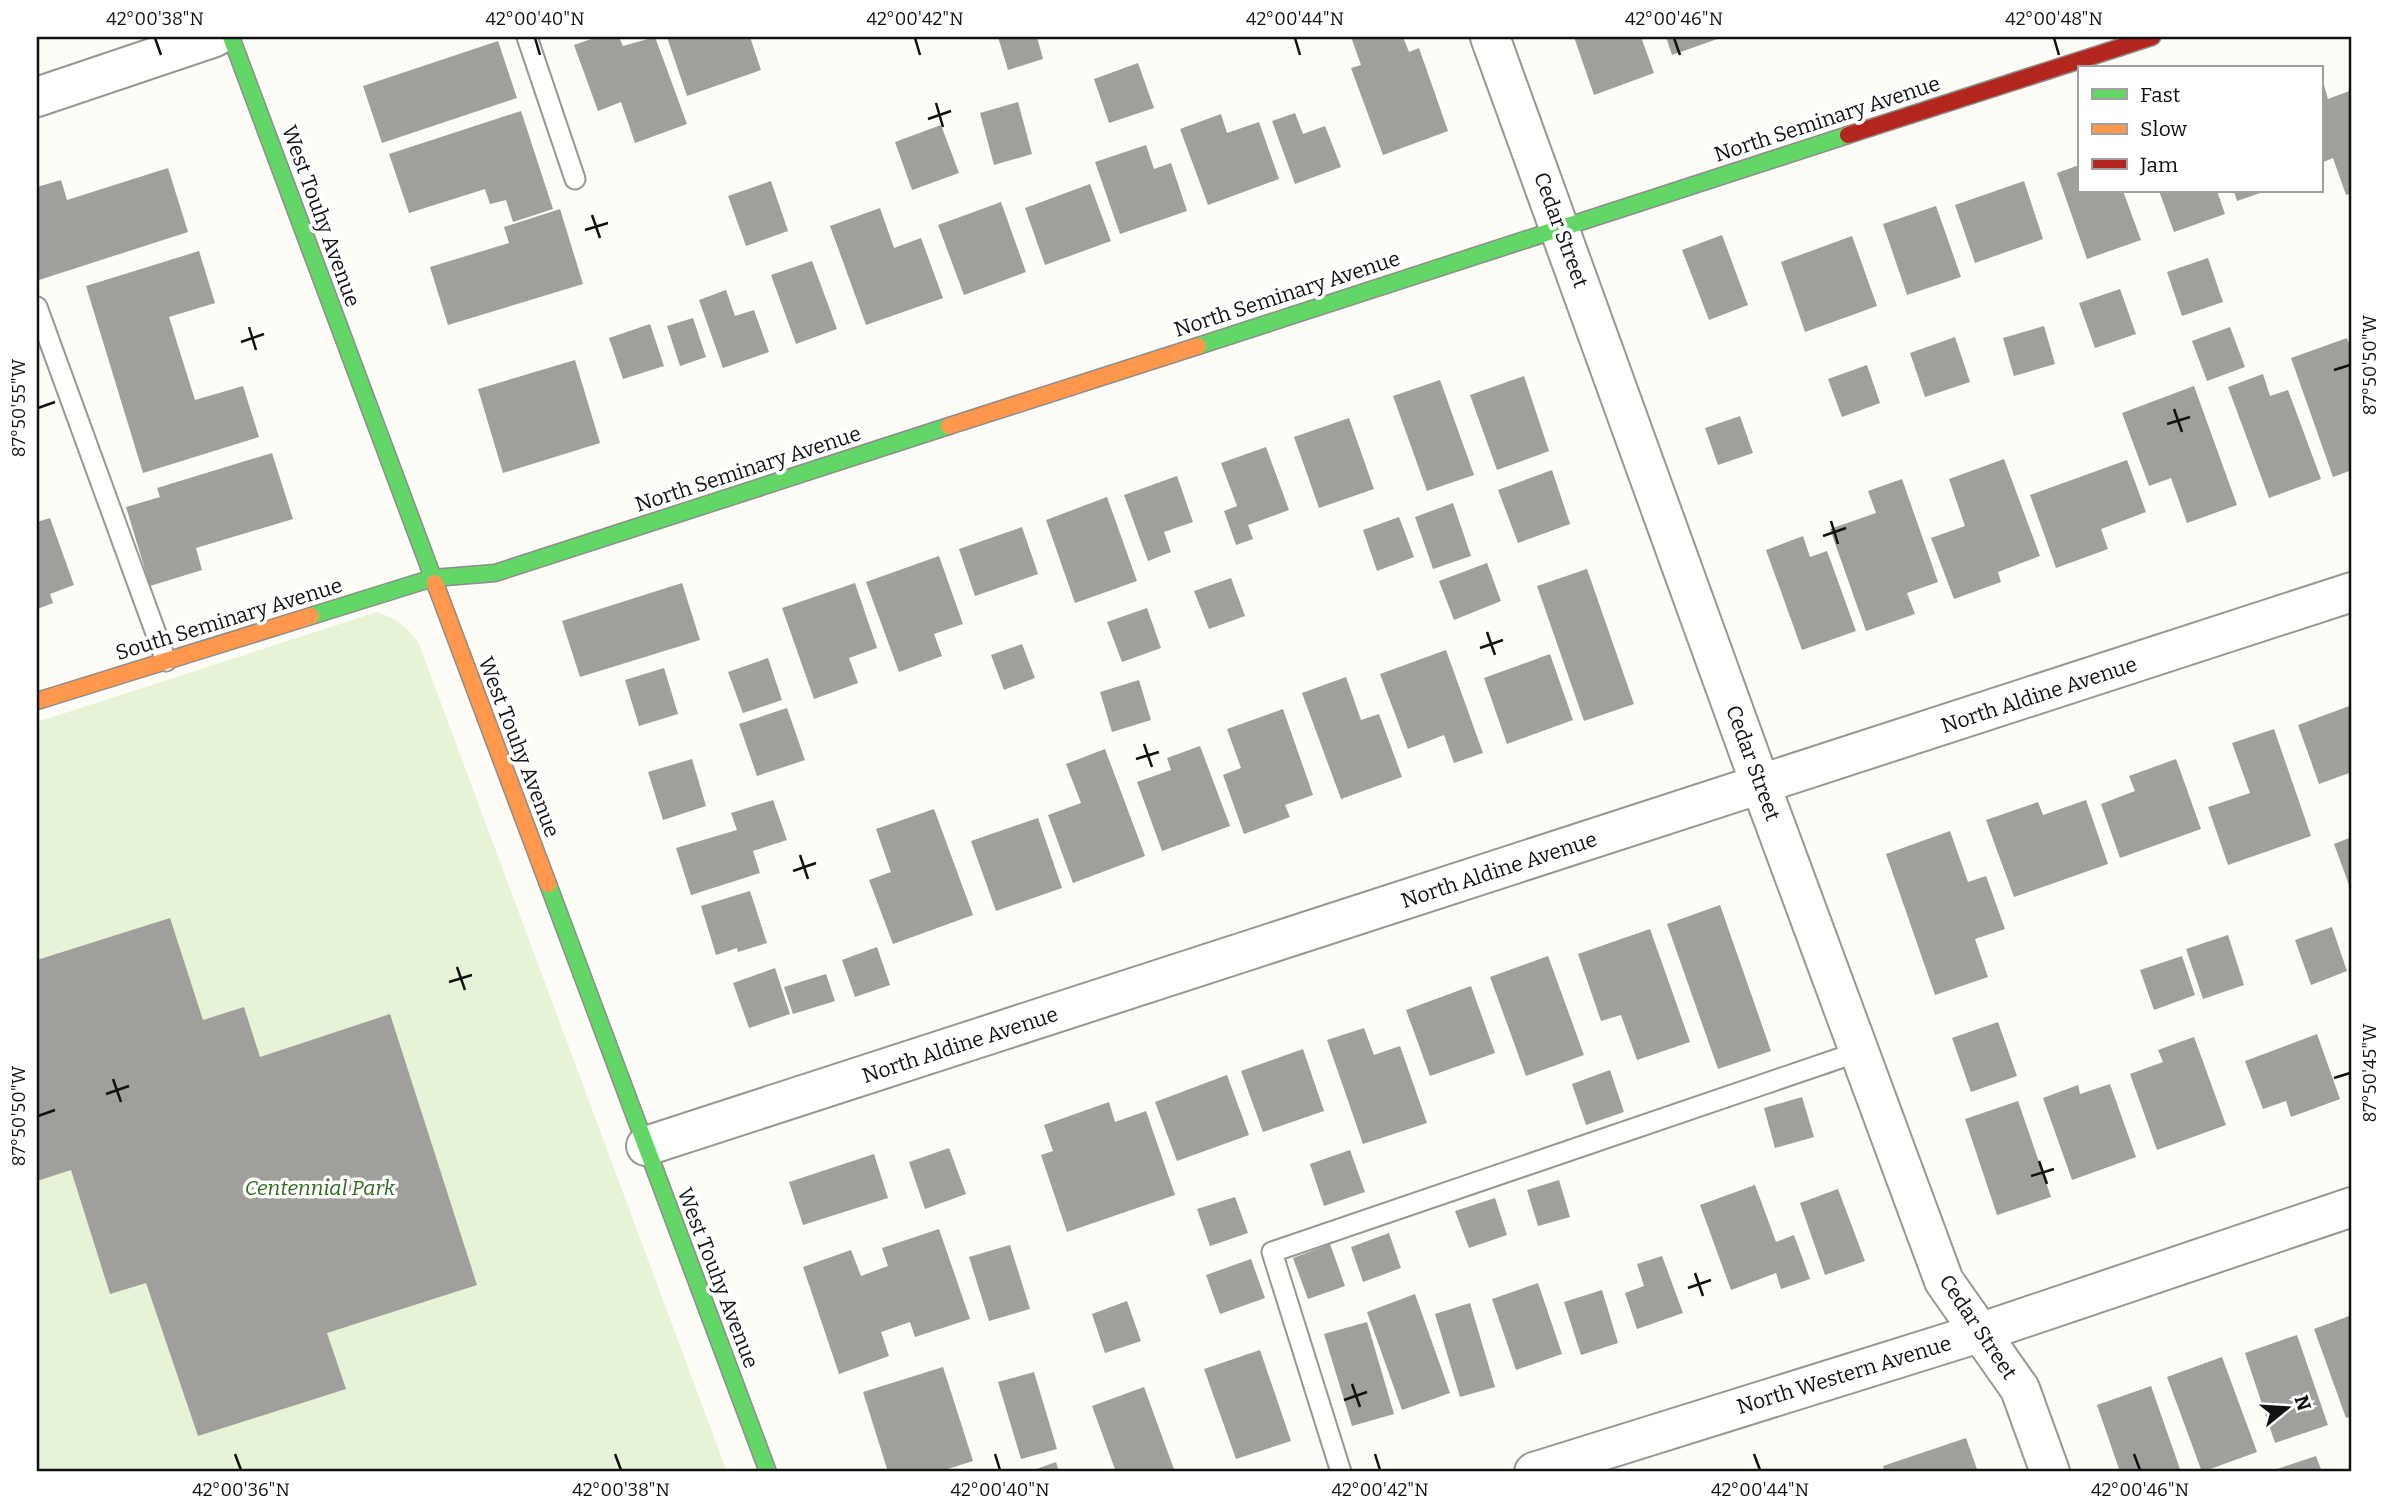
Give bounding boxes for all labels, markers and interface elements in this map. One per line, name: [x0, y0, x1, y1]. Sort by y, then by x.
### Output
text: 42°00'38"N: [106, 8, 204, 30]
text: 42°00'40"N: [486, 8, 584, 30]
text: 42°00'42"N: [866, 8, 964, 30]
text: 42°00'44"N: [1246, 8, 1344, 30]
text: 42°00'46"N: [1625, 8, 1723, 30]
text: 42°00'48"N: [2005, 8, 2103, 30]
legend: [2078, 66, 2322, 192]
street label: North Seminary Avenue: [1711, 70, 1943, 168]
text: Fast: [2140, 82, 2181, 108]
text: Slow: [2140, 116, 2187, 142]
street label: West Touhy Avenue: [276, 122, 366, 310]
text: Jam: [2139, 152, 2178, 178]
street label: Cedar Street: [1528, 169, 1594, 292]
street label: North Seminary Avenue: [1171, 245, 1403, 343]
text: 87°50'50"W: [2359, 314, 2381, 415]
text: 87°50'55"W: [8, 358, 30, 457]
street label: North Seminary Avenue: [632, 420, 864, 518]
street label: South Seminary Avenue: [113, 572, 345, 666]
street label: North Aldine Avenue: [1938, 651, 2140, 739]
street label: West Touhy Avenue: [473, 653, 565, 841]
street label: Cedar Street: [1720, 702, 1786, 825]
street label: North Aldine Avenue: [1398, 826, 1600, 914]
street label: North Aldine Avenue: [859, 1001, 1061, 1089]
text: 87°50'45"W: [2359, 1023, 2381, 1123]
text: 87°50'50"W: [8, 1065, 30, 1166]
park label: Centennial Park: [245, 1175, 396, 1201]
street label: West Touhy Avenue: [672, 1184, 764, 1372]
street label: Cedar Street: [1933, 1270, 2023, 1385]
street label: North Western Avenue: [1734, 1330, 1954, 1420]
north arrow: [2252, 1372, 2322, 1442]
text: N: [2289, 1392, 2316, 1414]
text: 42°00'36"N: [192, 1479, 290, 1501]
text: 42°00'38"N: [572, 1479, 670, 1501]
text: 42°00'40"N: [951, 1479, 1049, 1501]
text: 42°00'42"N: [1331, 1479, 1429, 1501]
text: 42°00'44"N: [1711, 1479, 1809, 1501]
text: 42°00'46"N: [2091, 1479, 2189, 1501]

